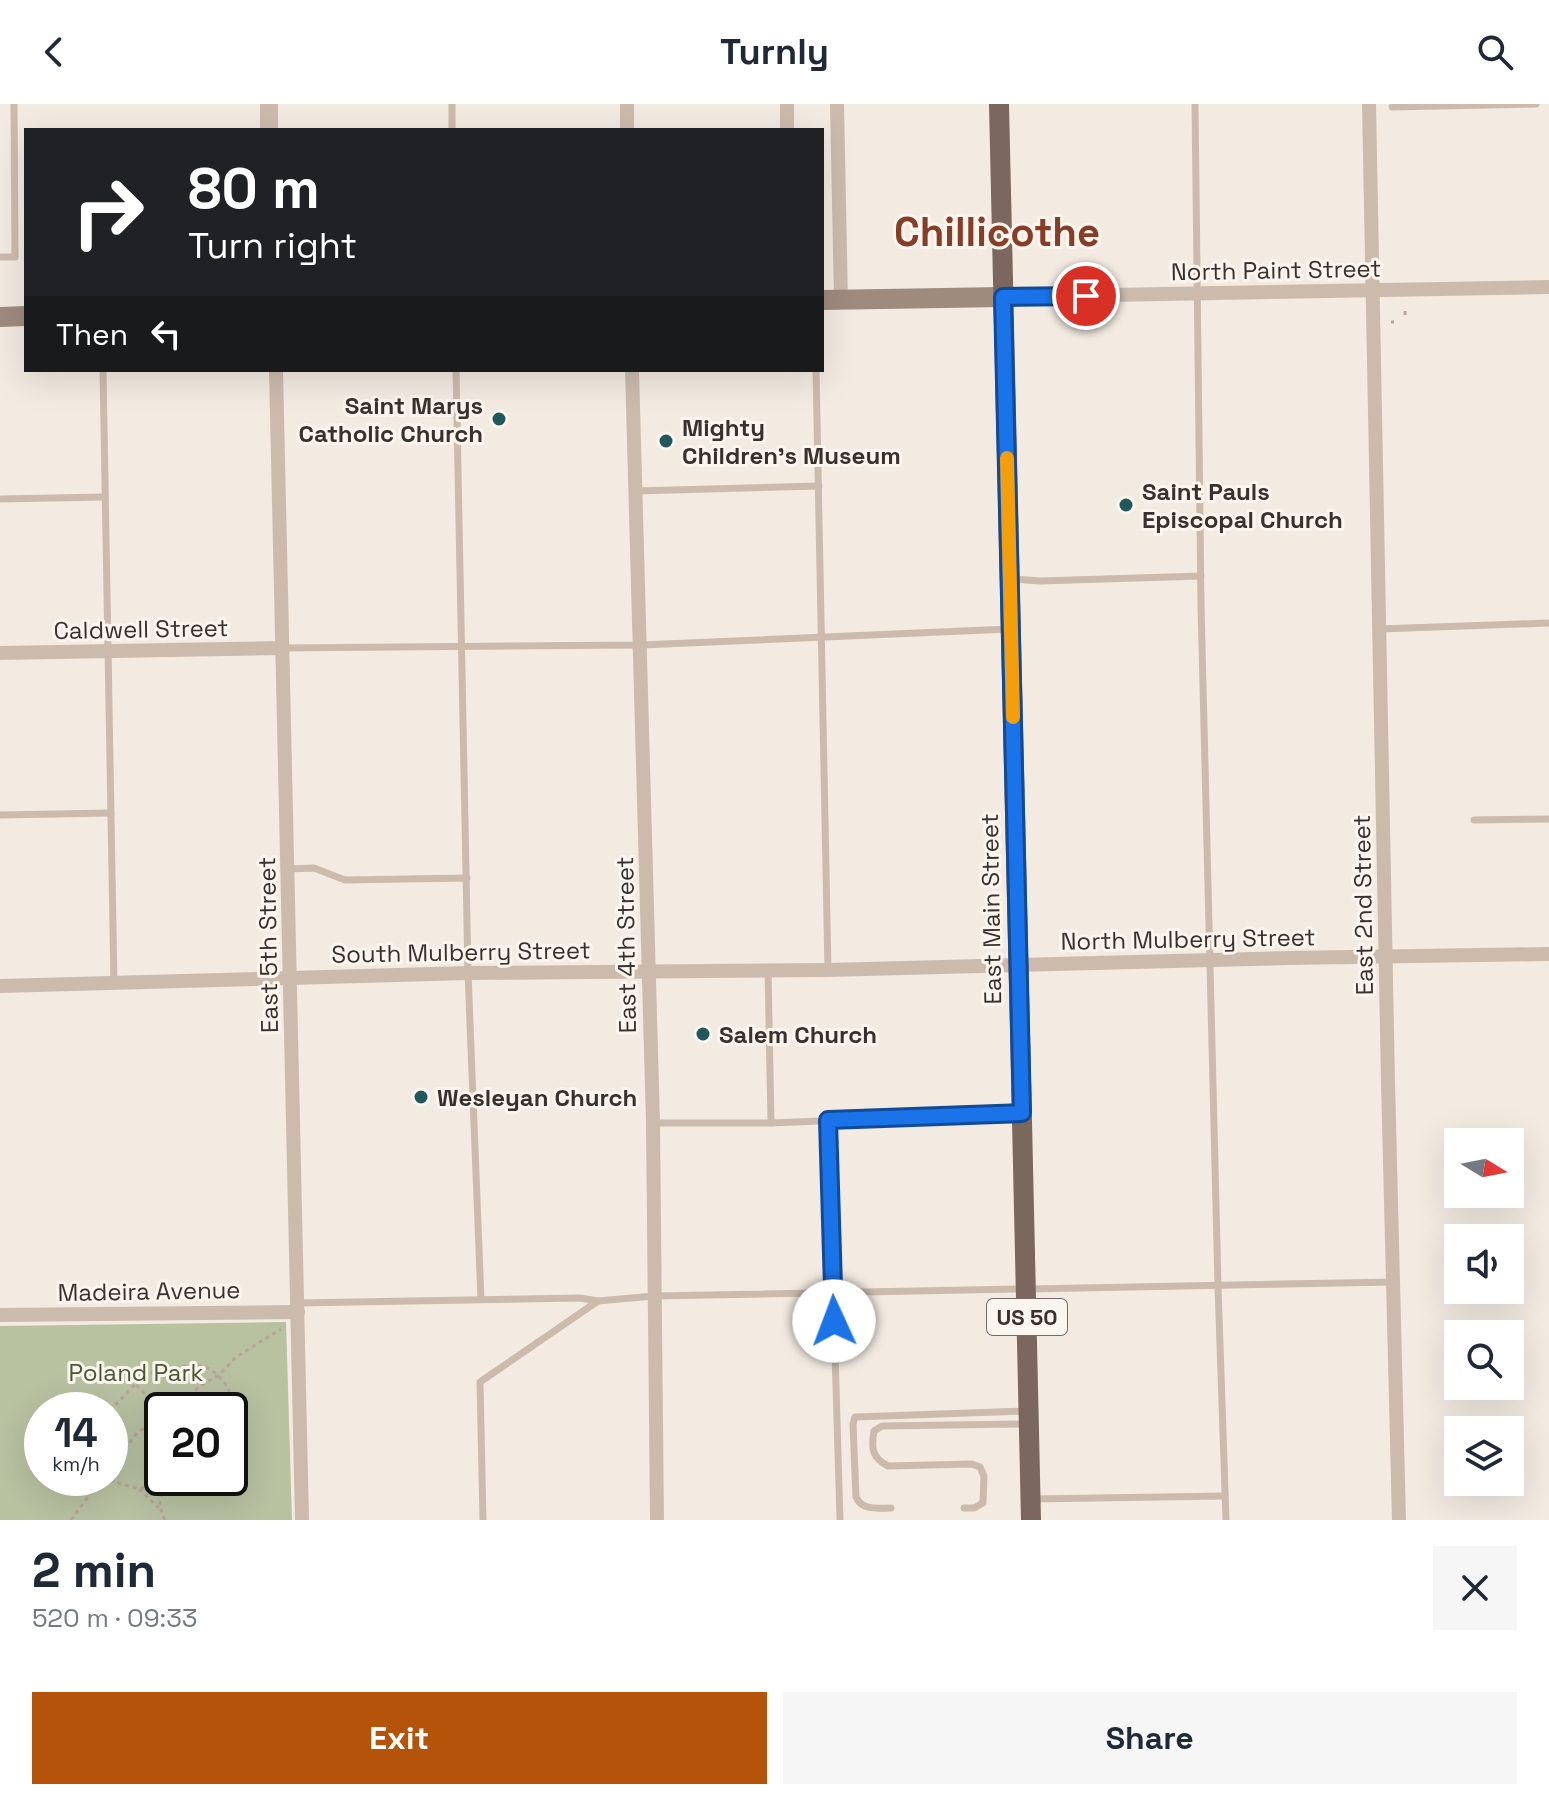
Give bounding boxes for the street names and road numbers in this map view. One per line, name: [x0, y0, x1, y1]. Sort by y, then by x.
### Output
street label: North Paint Street: [1170, 253, 1382, 287]
street label: Caldwell Street: [53, 612, 229, 646]
street label: East Main Street: [974, 813, 1008, 1005]
street label: East 2nd Street: [1346, 814, 1380, 996]
street label: East 4th Street: [609, 856, 643, 1034]
street label: East 5th Street: [251, 857, 285, 1033]
street label: North Mulberry Street: [1060, 921, 1316, 957]
street label: South Mulberry Street: [331, 934, 591, 970]
street label: Madeira Avenue: [57, 1274, 241, 1308]
road number: US 50: [987, 1299, 1067, 1335]

